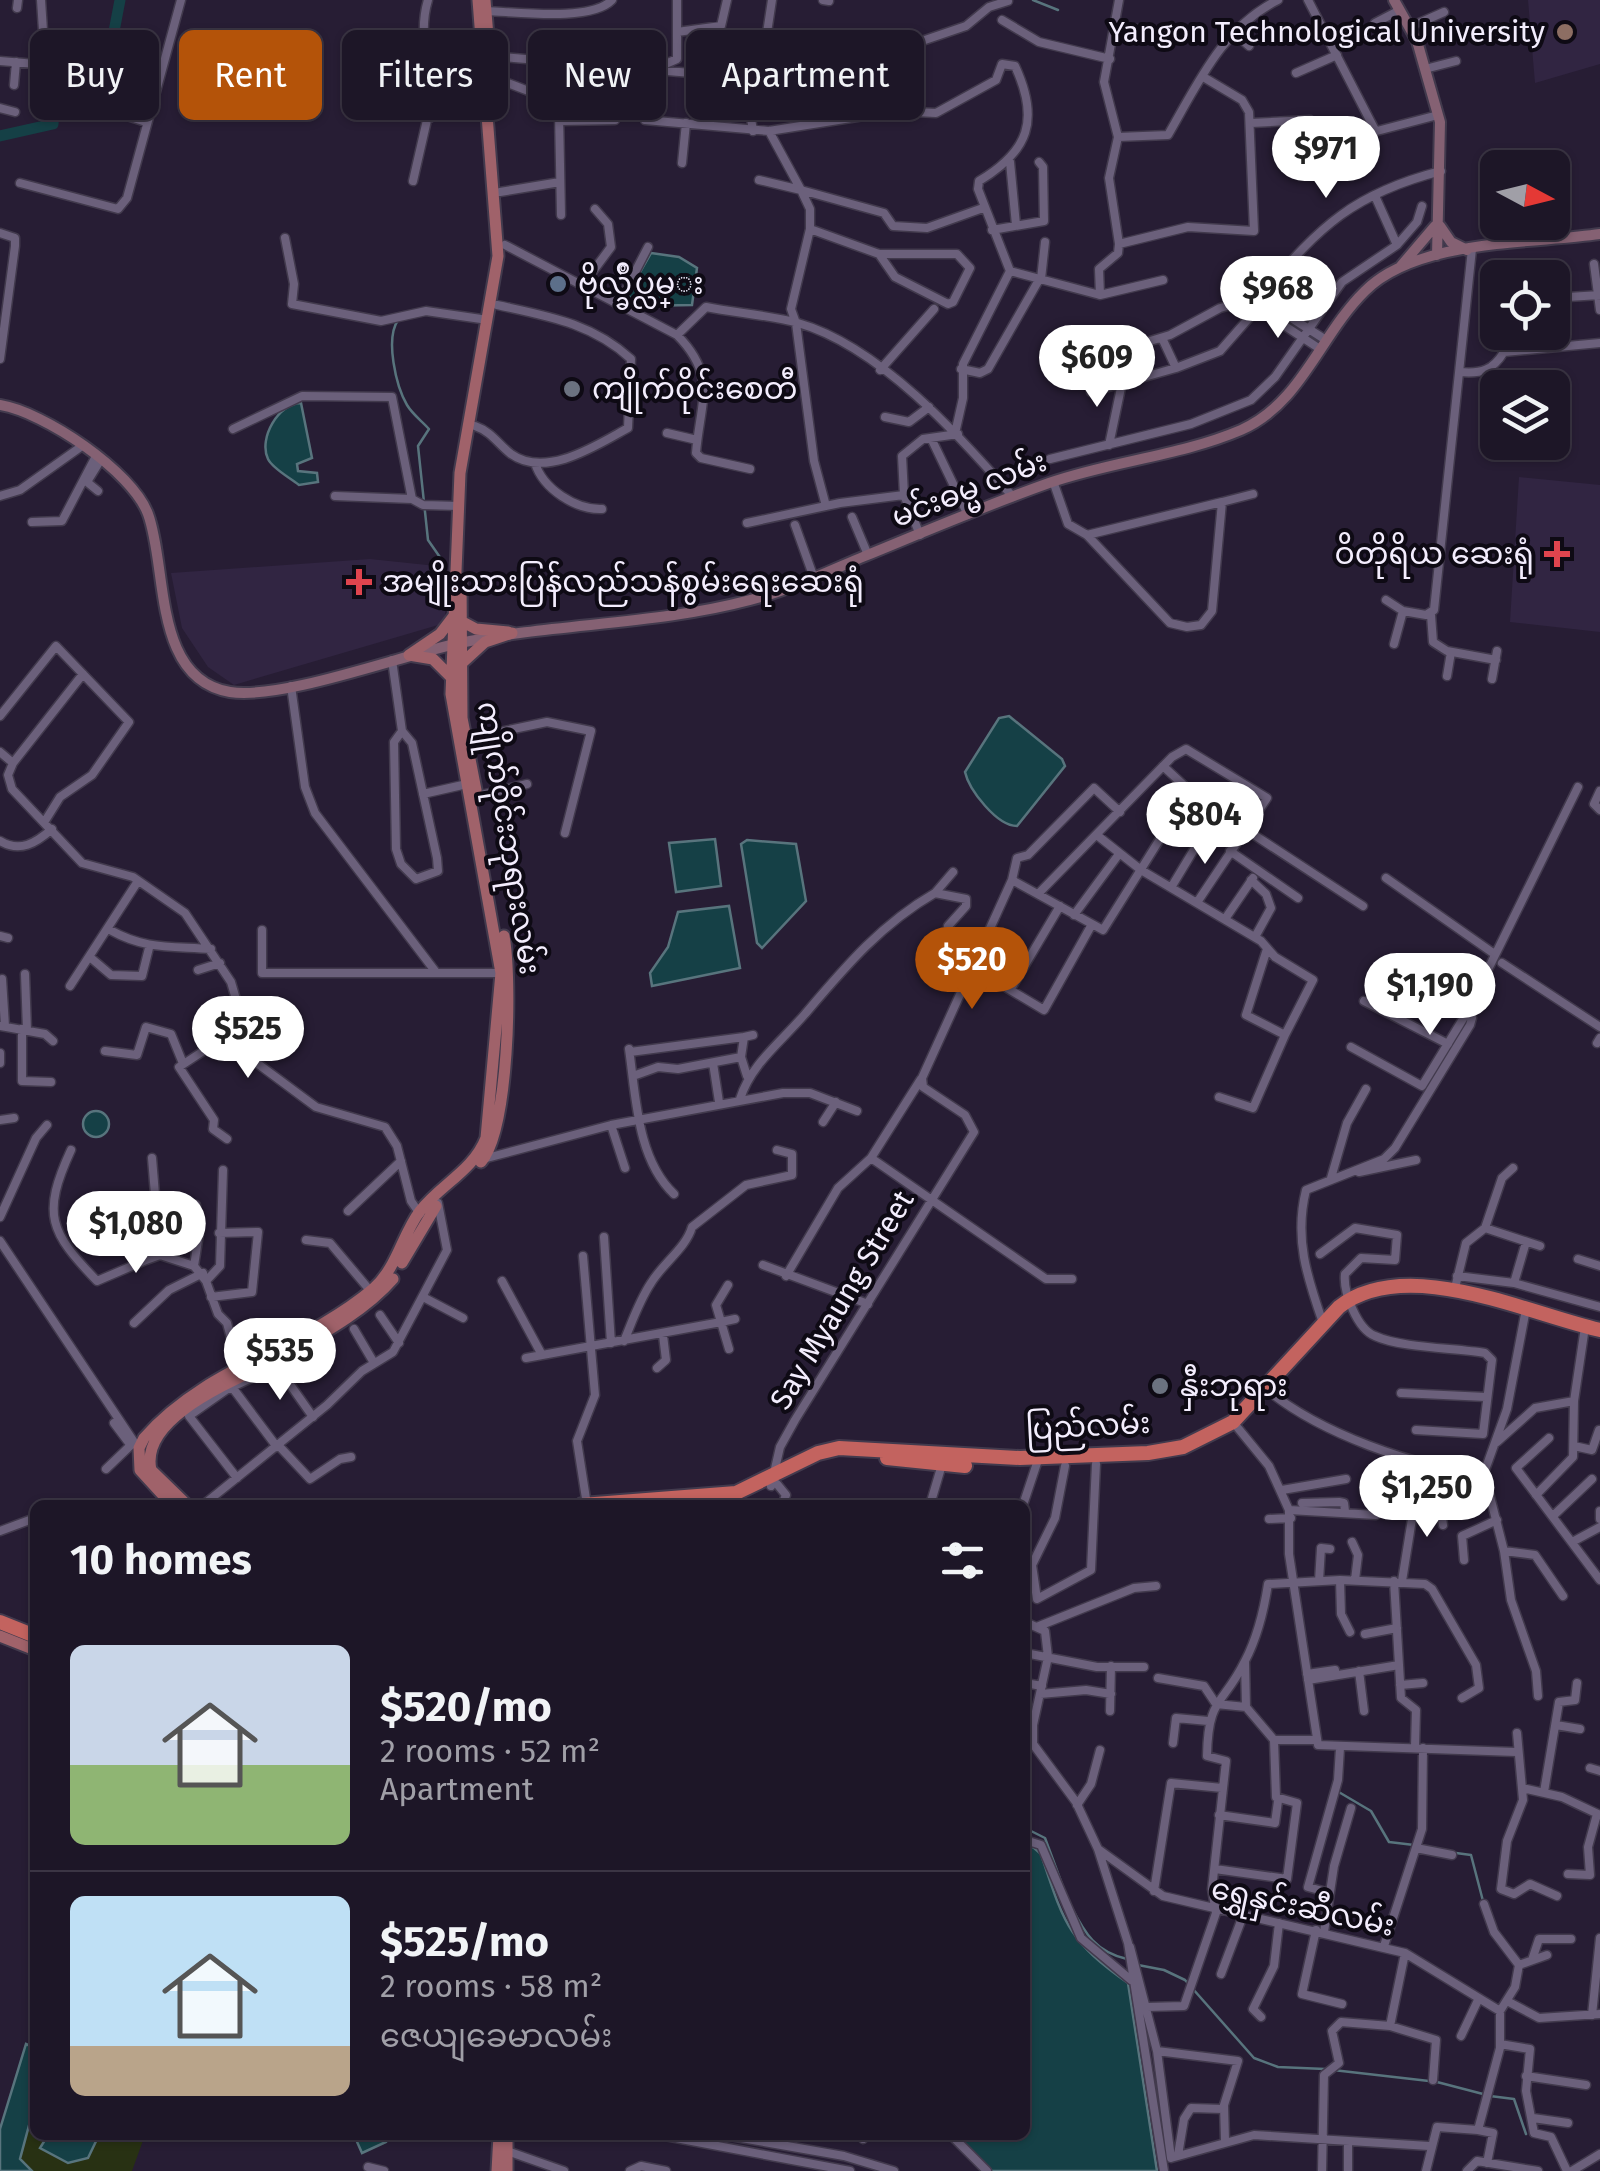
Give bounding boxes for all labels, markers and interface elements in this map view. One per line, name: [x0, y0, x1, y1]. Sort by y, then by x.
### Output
place label: Yangon Technological University: [1109, 14, 1545, 50]
marker: Yangon Technological University: [1554, 21, 1576, 43]
chip: Buy: [30, 30, 159, 120]
chip: Rent: [179, 30, 322, 120]
chip: Filters: [342, 30, 508, 120]
chip: New: [528, 30, 666, 120]
chip: Apartment: [686, 30, 924, 120]
pin: $971: [1267, 116, 1385, 201]
text: $971: [1294, 129, 1358, 167]
north arrow: [1480, 150, 1570, 240]
map controls: [1480, 150, 1570, 460]
pin: $968: [1219, 256, 1337, 341]
button: locate: [1480, 260, 1570, 350]
place label: ဗိုလ္ခ်ဳပ္လမ္း: [578, 262, 704, 310]
text: $968: [1242, 269, 1314, 307]
marker: ဗိုလ္ခ်ဳပ္လမ္း: [547, 273, 569, 295]
pin: $609: [1038, 325, 1156, 410]
text: $609: [1061, 338, 1133, 376]
place label: ကျိုက်ဝိုင်းစေတီ: [592, 367, 798, 414]
button: layers: [1480, 370, 1570, 460]
marker: ကျိုက်ဝိုင်းစေတီ: [561, 378, 583, 400]
street label: မင်းဓမ္မ လမ်း: [885, 439, 1054, 542]
place label: ဝိတိုရိယ ဆေးရုံ: [1335, 532, 1534, 579]
marker: ဝိတိုရိယ ဆေးရုံ: [1544, 541, 1570, 567]
place label: အမျိုးသားပြန်လည်သန်စွမ်းရေးဆေးရုံ: [382, 560, 864, 607]
marker: အမျိုးသားပြန်လည်သန်စွမ်းရေးဆေးရုံ: [346, 569, 372, 595]
street label: ကျိုက်ဝိုင်းဘုရားလမ်း: [463, 698, 552, 978]
pin: $804: [1146, 782, 1264, 867]
text: $804: [1169, 795, 1241, 833]
pin: $520: [913, 927, 1031, 1012]
text: $520: [937, 940, 1007, 978]
pin: $1,190: [1349, 953, 1511, 1038]
text: $1,190: [1386, 966, 1474, 1004]
pin: $525: [189, 996, 307, 1081]
text: $525: [214, 1009, 282, 1047]
street label: Say Myaung Street: [762, 1184, 922, 1416]
pin: $1,080: [55, 1191, 217, 1276]
text: $1,080: [89, 1204, 183, 1242]
pin: $535: [221, 1318, 339, 1403]
text: $535: [246, 1331, 314, 1369]
place label: နှီးဘုရား: [1180, 1364, 1288, 1411]
marker: နှီးဘုရား: [1149, 1375, 1171, 1397]
street label: ပြည်လမ်း: [1024, 1401, 1152, 1454]
pin: $1,250: [1346, 1455, 1508, 1540]
text: $1,250: [1381, 1468, 1473, 1506]
icon: filters: [935, 1533, 990, 1588]
text: 10 homes: [70, 1535, 252, 1585]
text: $520/mo: [380, 1682, 552, 1732]
icon: home: [150, 1685, 270, 1805]
text: 2 rooms · 52 m²: [380, 1732, 600, 1770]
text: Apartment: [380, 1770, 534, 1808]
street label: ရွှေနှင်းဆီလမ်း: [1207, 1866, 1399, 1951]
text: $525/mo: [380, 1917, 549, 1967]
icon: home: [150, 1936, 270, 2056]
text: 2 rooms · 58 m²: [380, 1967, 602, 2005]
text: ဇေယျခေမာလမ်း: [380, 2017, 612, 2055]

